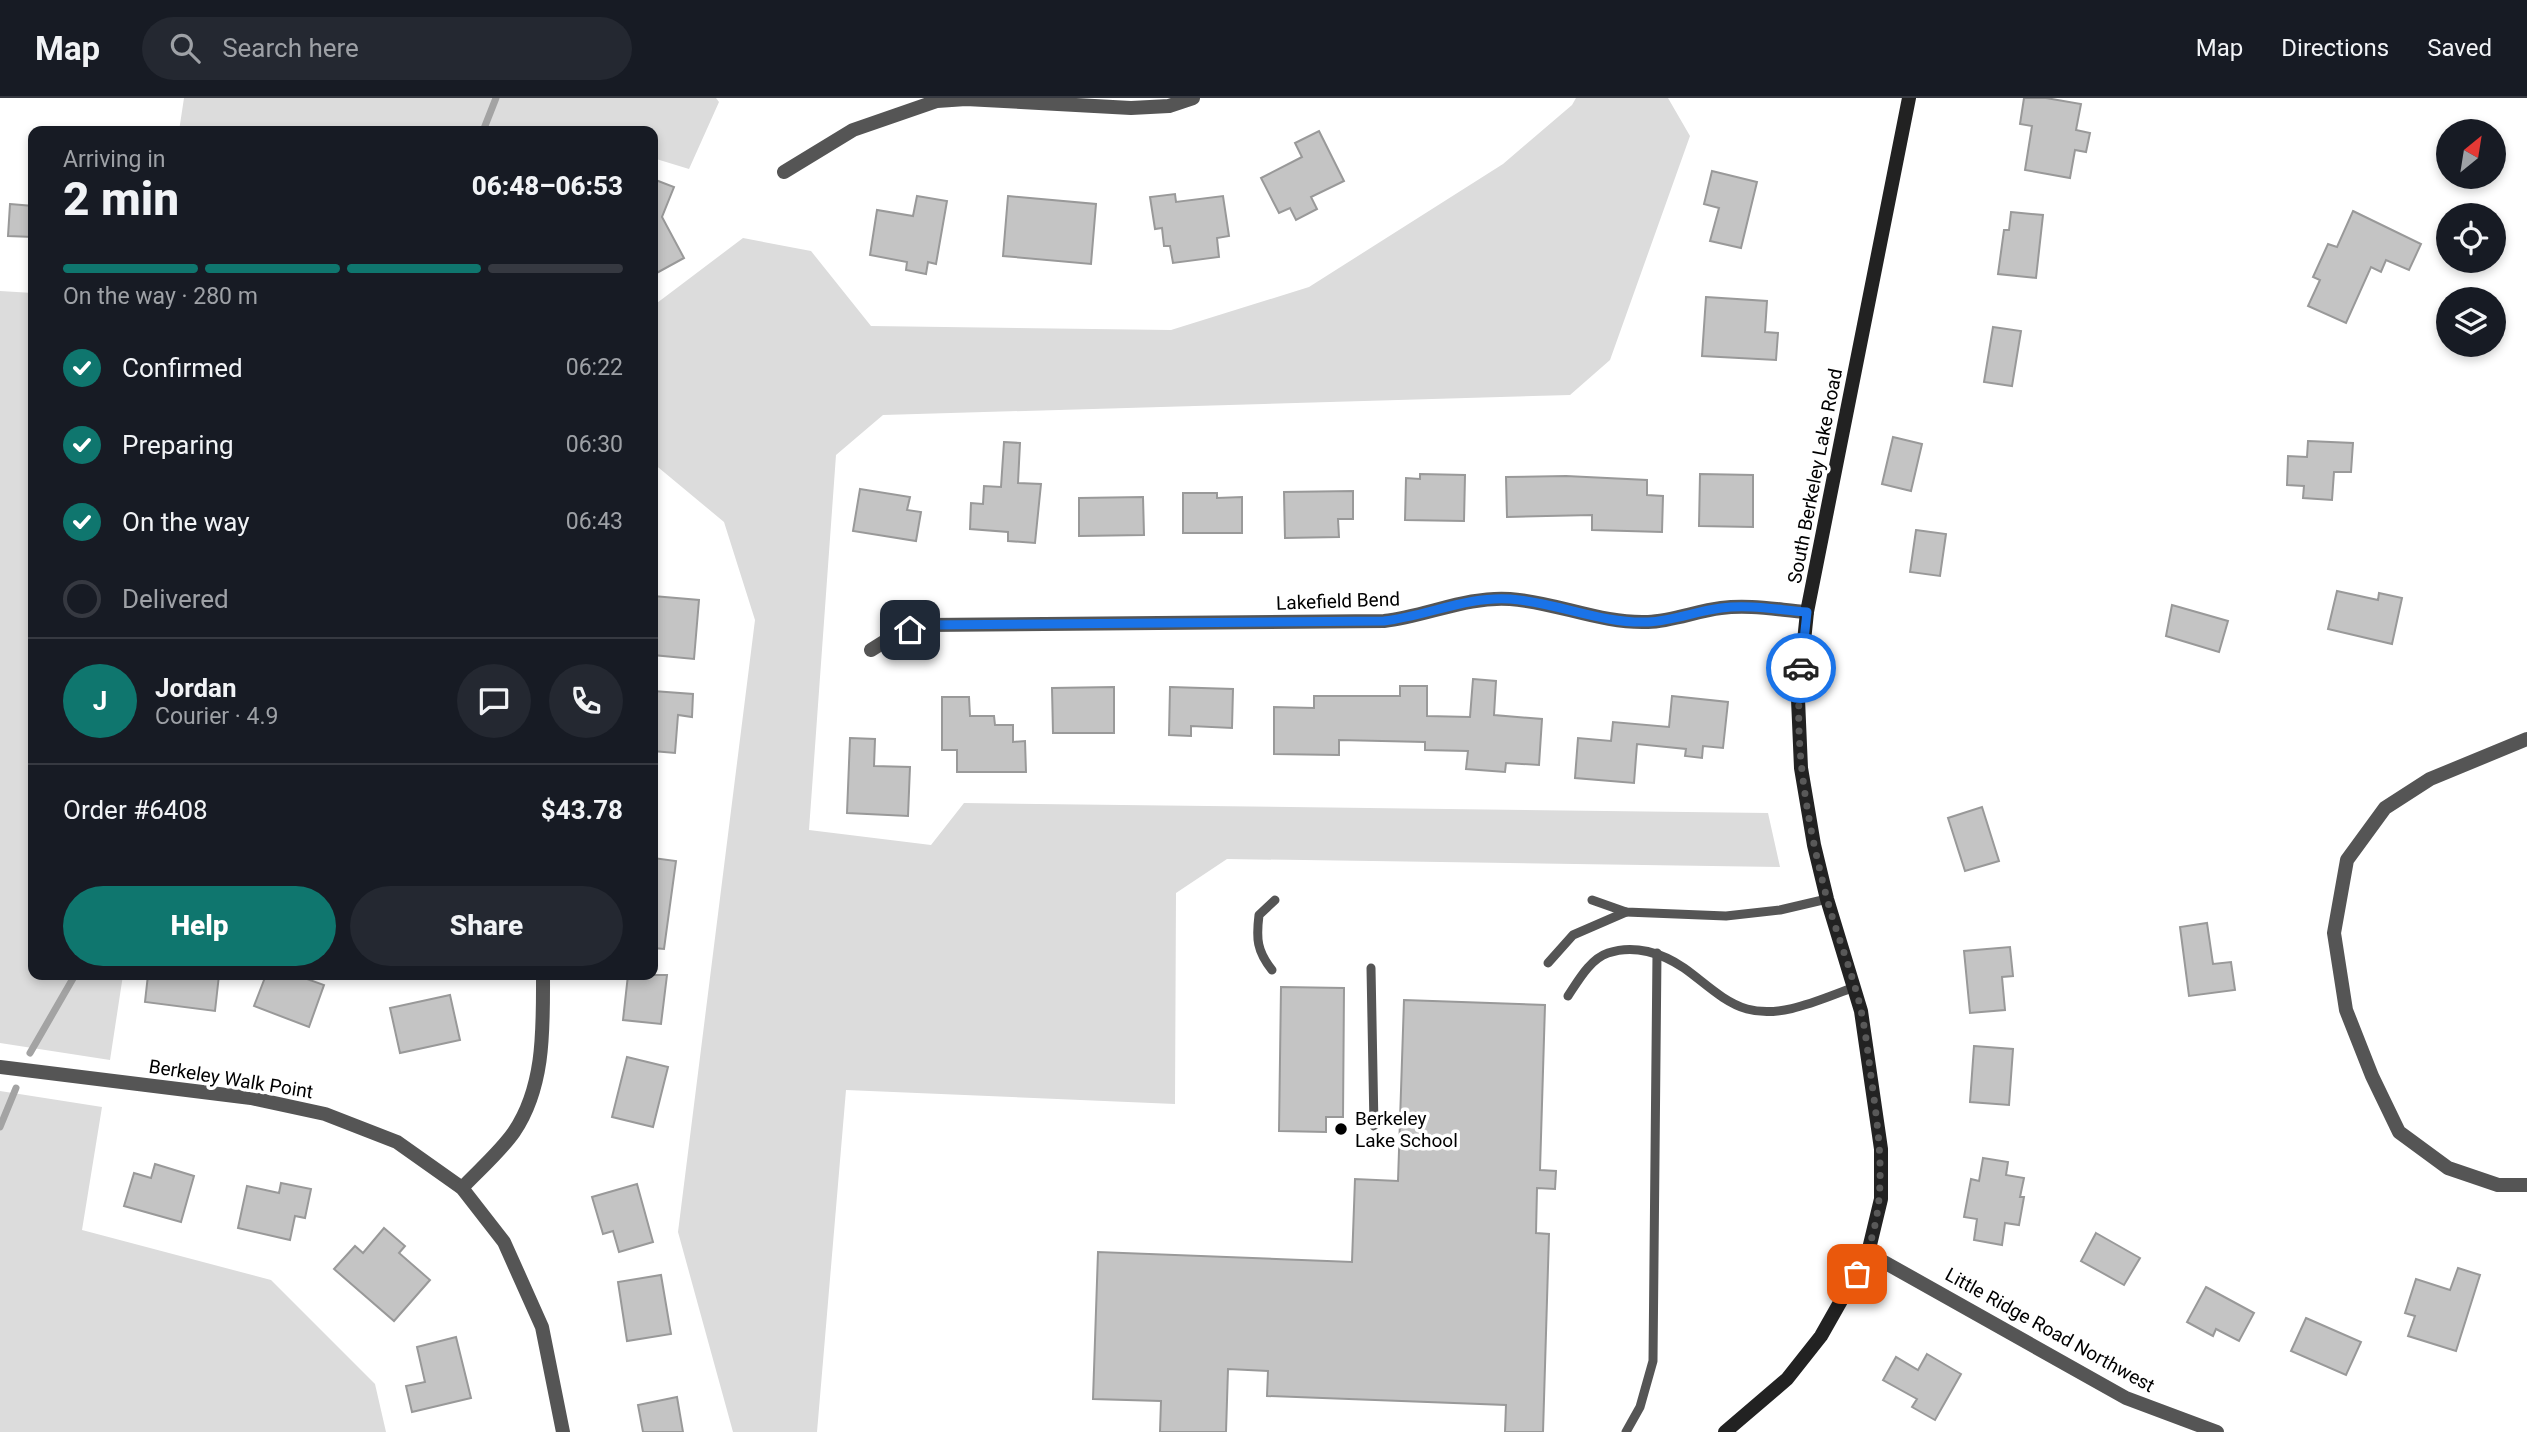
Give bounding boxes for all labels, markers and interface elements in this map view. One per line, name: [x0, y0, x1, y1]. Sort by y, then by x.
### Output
search box: [142, 17, 632, 80]
text: Map: [35, 29, 100, 68]
icon: search: [166, 29, 204, 67]
text: Search here: [222, 33, 359, 63]
text: Map: [2196, 34, 2243, 62]
text: Directions: [2281, 34, 2389, 62]
text: Saved: [2427, 34, 2492, 62]
north arrow: [2436, 119, 2506, 189]
map controls: [2436, 119, 2506, 357]
text: Arriving in: [63, 146, 166, 173]
text: 06:48–06:53: [472, 171, 623, 201]
text: 2 min: [63, 172, 179, 226]
button: locate: [2436, 203, 2506, 273]
text: On the way · 280 m: [63, 283, 258, 310]
button: layers: [2436, 287, 2506, 357]
icon: check: [63, 349, 101, 387]
text: Confirmed: [122, 353, 243, 383]
text: 06:22: [566, 354, 623, 381]
street label: South Berkeley Lake Road: [1783, 367, 1847, 585]
icon: check: [63, 426, 101, 464]
text: Preparing: [122, 430, 234, 460]
text: 06:30: [566, 431, 623, 458]
icon: check: [63, 503, 101, 541]
text: On the way: [122, 507, 250, 537]
text: 06:43: [566, 508, 623, 535]
text: Delivered: [122, 584, 229, 614]
street label: Lakefield Bend: [1276, 587, 1400, 615]
pin: [880, 600, 940, 660]
icon: home: [891, 611, 929, 649]
courier: [1766, 633, 1836, 703]
icon: car: [1782, 649, 1820, 687]
button: chat: [457, 664, 531, 738]
button: phone: [549, 664, 623, 738]
text: Jordan: [155, 673, 237, 703]
text: J: [93, 686, 107, 716]
text: Courier · 4.9: [155, 703, 278, 730]
text: Order #6408: [63, 795, 208, 825]
text: $43.78: [541, 795, 623, 825]
button: Help: [63, 886, 336, 966]
button: Share: [350, 886, 623, 966]
street label: Berkeley Walk Point: [147, 1055, 315, 1103]
place label: Berkeley Lake School: [1355, 1107, 1458, 1152]
marker: Berkeley Lake School: [1333, 1121, 1349, 1137]
pin: [1827, 1244, 1887, 1304]
icon: bag: [1838, 1255, 1876, 1293]
street label: Little Ridge Road Northwest: [1941, 1263, 2159, 1397]

